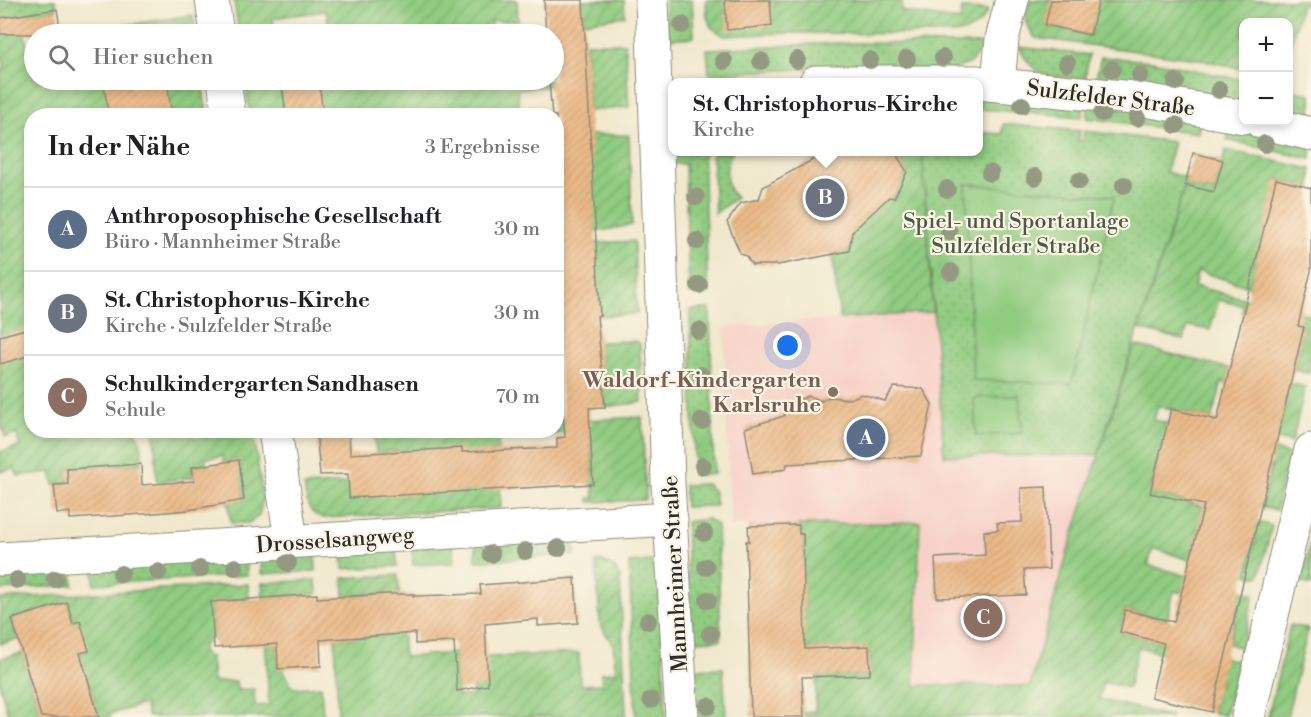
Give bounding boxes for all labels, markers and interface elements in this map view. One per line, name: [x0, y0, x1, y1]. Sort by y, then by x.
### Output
map controls: [1239, 18, 1293, 126]
button: +: [1239, 18, 1293, 72]
search box: [24, 24, 564, 90]
icon: search: [45, 41, 78, 74]
text: Hier suchen: [93, 44, 213, 71]
button: −: [1239, 72, 1293, 126]
street label: Sulzfelder Straße: [1025, 75, 1197, 122]
popup: [668, 78, 983, 156]
text: St. Christophorus-Kirche: [693, 91, 958, 118]
text: Kirche: [693, 118, 755, 143]
text: In der Nähe: [48, 131, 190, 163]
text: 3 Ergebnisse: [425, 135, 540, 160]
pin: B: [806, 176, 844, 220]
text: Anthroposophische Gesellschaft: [105, 203, 441, 230]
park label: Spiel- und Sportanlage Sulzfelder Straße: [903, 208, 1129, 260]
text: A: [60, 217, 75, 242]
text: 30 m: [494, 217, 540, 242]
text: Büro · Mannheimer Straße: [105, 230, 341, 255]
text: St. Christophorus-Kirche: [105, 287, 370, 314]
text: B: [60, 301, 75, 326]
text: 30 m: [494, 301, 540, 326]
text: Kirche · Sulzfelder Straße: [105, 314, 332, 339]
your location: [773, 331, 802, 360]
place label: Waldorf-Kindergarten Karlsruhe: [581, 367, 821, 419]
text: Schulkindergarten Sandhasen: [105, 371, 419, 398]
text: C: [60, 385, 75, 410]
text: 70 m: [496, 385, 540, 410]
marker: Waldorf-Kindergarten Karlsruhe: [826, 385, 840, 399]
text: Schule: [105, 398, 166, 423]
pin: A: [846, 416, 886, 460]
street label: Mannheimer Straße: [657, 475, 694, 673]
street label: Drosselsangweg: [255, 521, 416, 559]
pin: C: [964, 596, 1002, 640]

